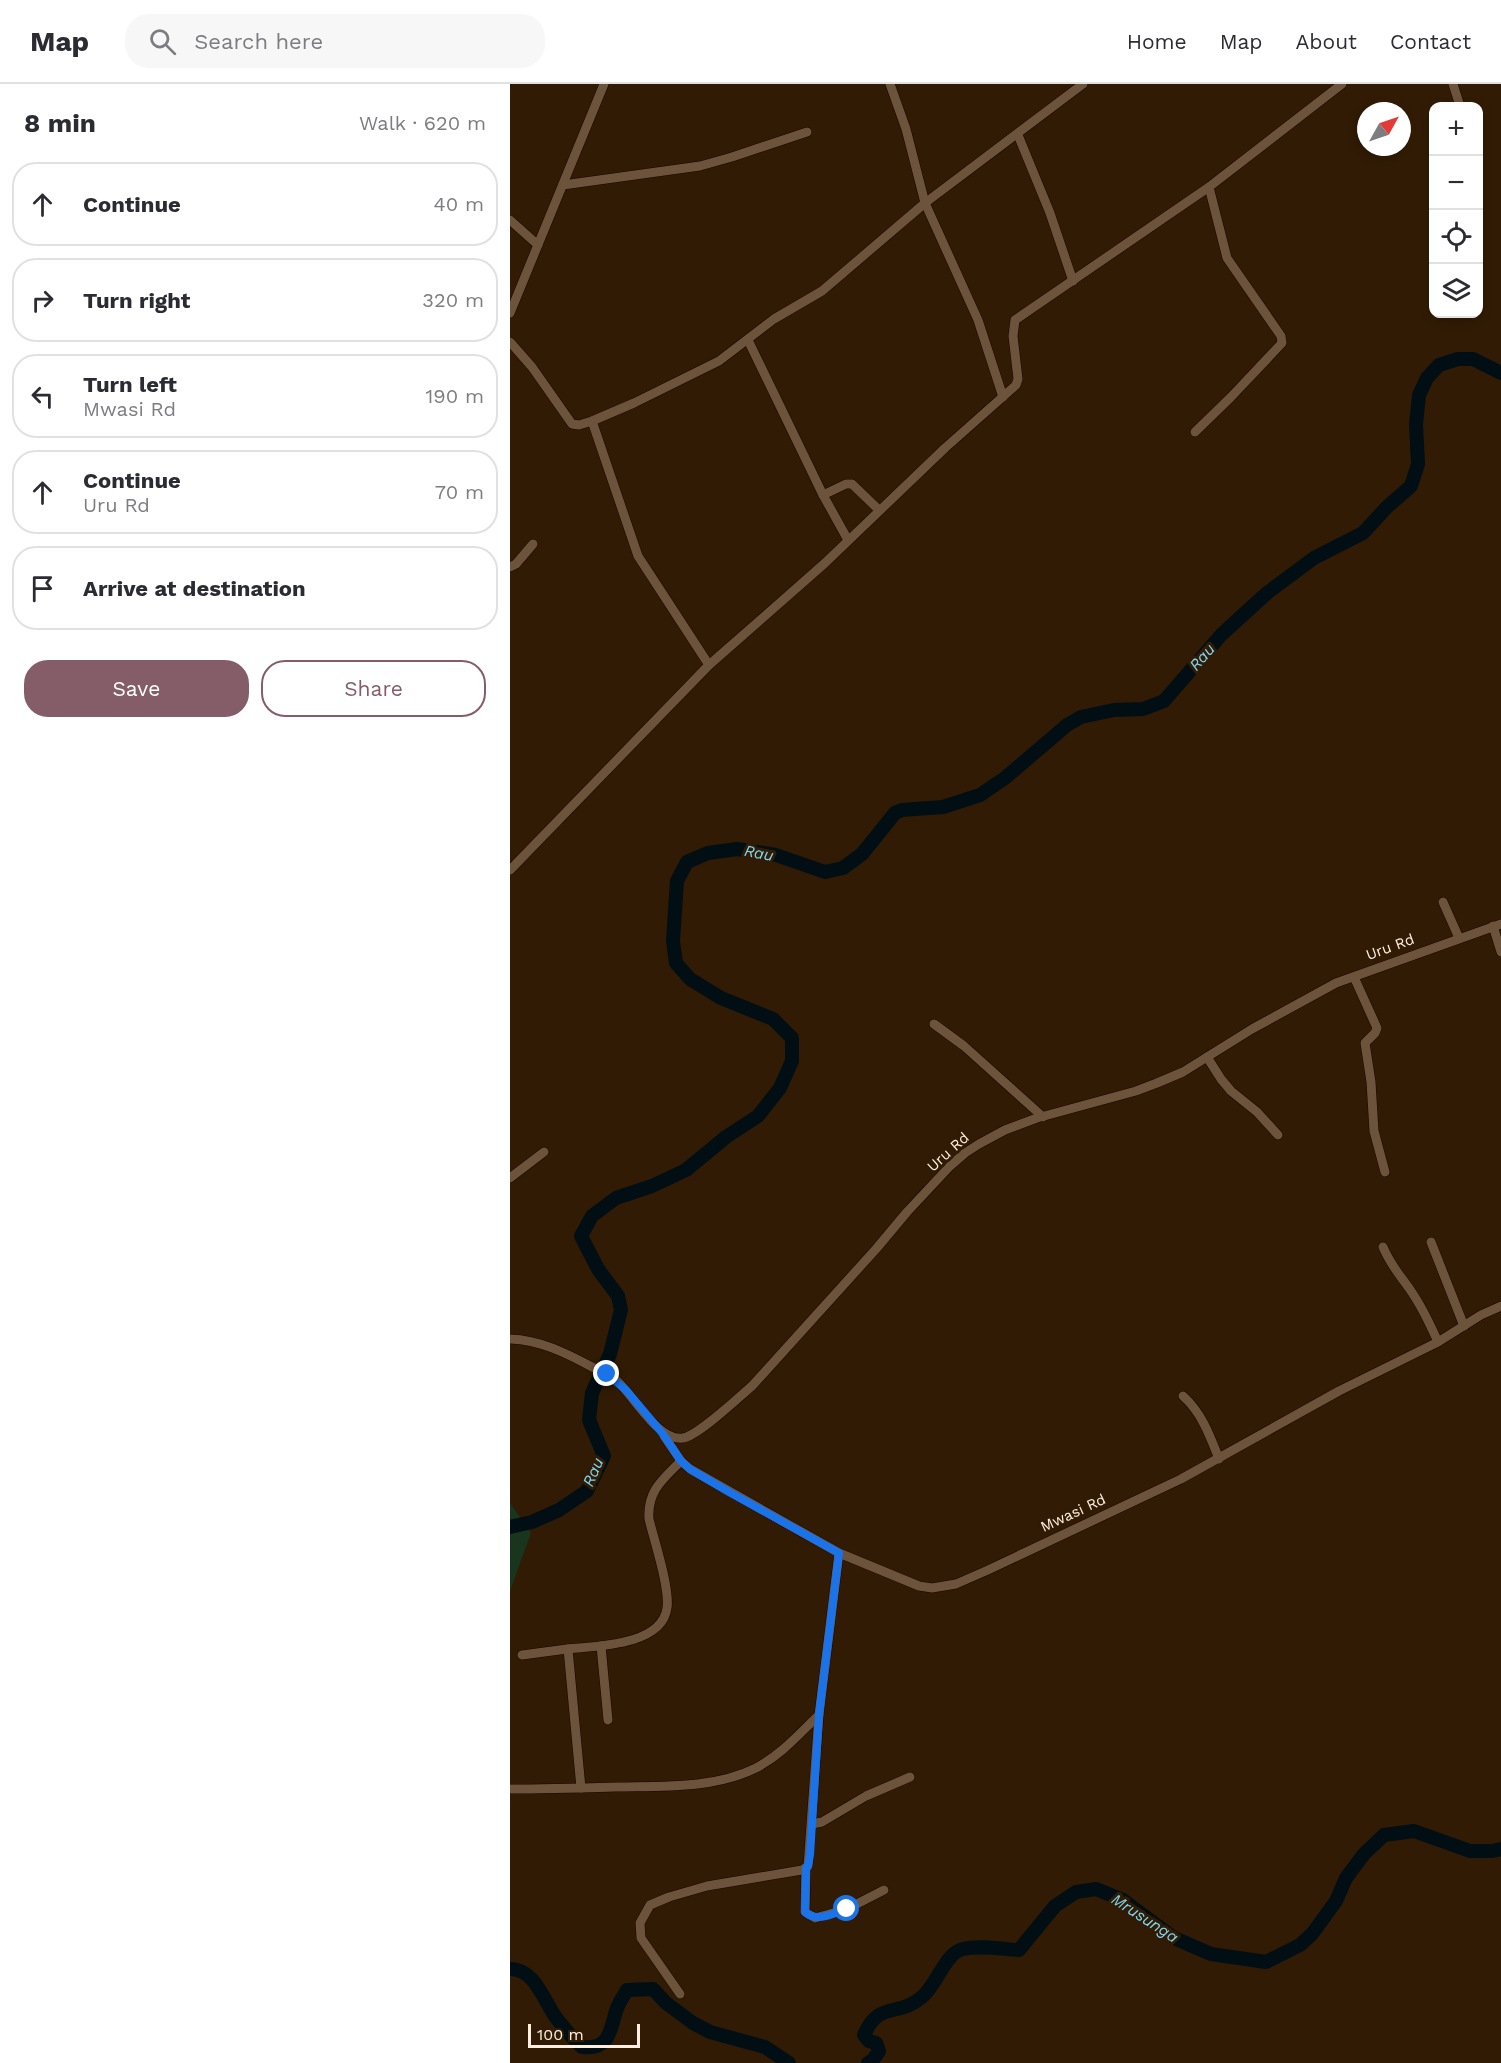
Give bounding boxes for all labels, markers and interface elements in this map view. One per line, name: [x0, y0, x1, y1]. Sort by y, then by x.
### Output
search box: [125, 14, 545, 68]
text: Map: [30, 25, 89, 58]
icon: search: [146, 25, 179, 58]
text: Search here: [194, 29, 323, 54]
text: Home: [1127, 29, 1187, 54]
text: Map: [1220, 29, 1263, 54]
text: About: [1296, 29, 1357, 54]
text: Contact: [1390, 29, 1471, 54]
north arrow: [1357, 102, 1411, 156]
map controls: [1429, 102, 1483, 318]
button: +: [1429, 102, 1483, 156]
text: 8 min: [24, 108, 96, 138]
text: Walk · 620 m: [359, 111, 486, 135]
button: −: [1429, 156, 1483, 210]
icon: ahead: [26, 188, 59, 221]
text: Continue: [83, 192, 181, 217]
text: 40 m: [433, 192, 484, 216]
button: locate: [1429, 210, 1483, 264]
button: layers: [1429, 264, 1483, 318]
icon: right: [26, 284, 59, 317]
text: Turn right: [83, 288, 190, 313]
text: 320 m: [422, 288, 484, 312]
text: Turn left: [83, 372, 177, 397]
icon: left: [26, 380, 59, 413]
text: 190 m: [426, 384, 484, 408]
text: Mwasi Rd: [83, 397, 176, 421]
text: Continue: [83, 468, 181, 493]
icon: ahead: [26, 476, 59, 509]
text: 70 m: [435, 480, 484, 504]
text: Uru Rd: [83, 493, 150, 517]
icon: arrive: [26, 572, 59, 605]
text: Arrive at destination: [83, 576, 306, 601]
water label: Rau: [1185, 639, 1219, 674]
button: Save: [24, 660, 249, 717]
button: Share: [261, 660, 486, 717]
water label: Rau: [743, 841, 776, 865]
street label: Uru Rd: [1363, 930, 1417, 964]
street label: Uru Rd: [923, 1129, 973, 1175]
route end: [593, 1360, 619, 1386]
water label: Rau: [579, 1454, 608, 1489]
street label: Mwasi Rd: [1038, 1490, 1108, 1536]
water label: Mrusunga: [1108, 1889, 1182, 1947]
route start: [833, 1895, 859, 1921]
scale bar: [528, 2021, 640, 2048]
text: 100 m: [537, 2025, 584, 2044]

